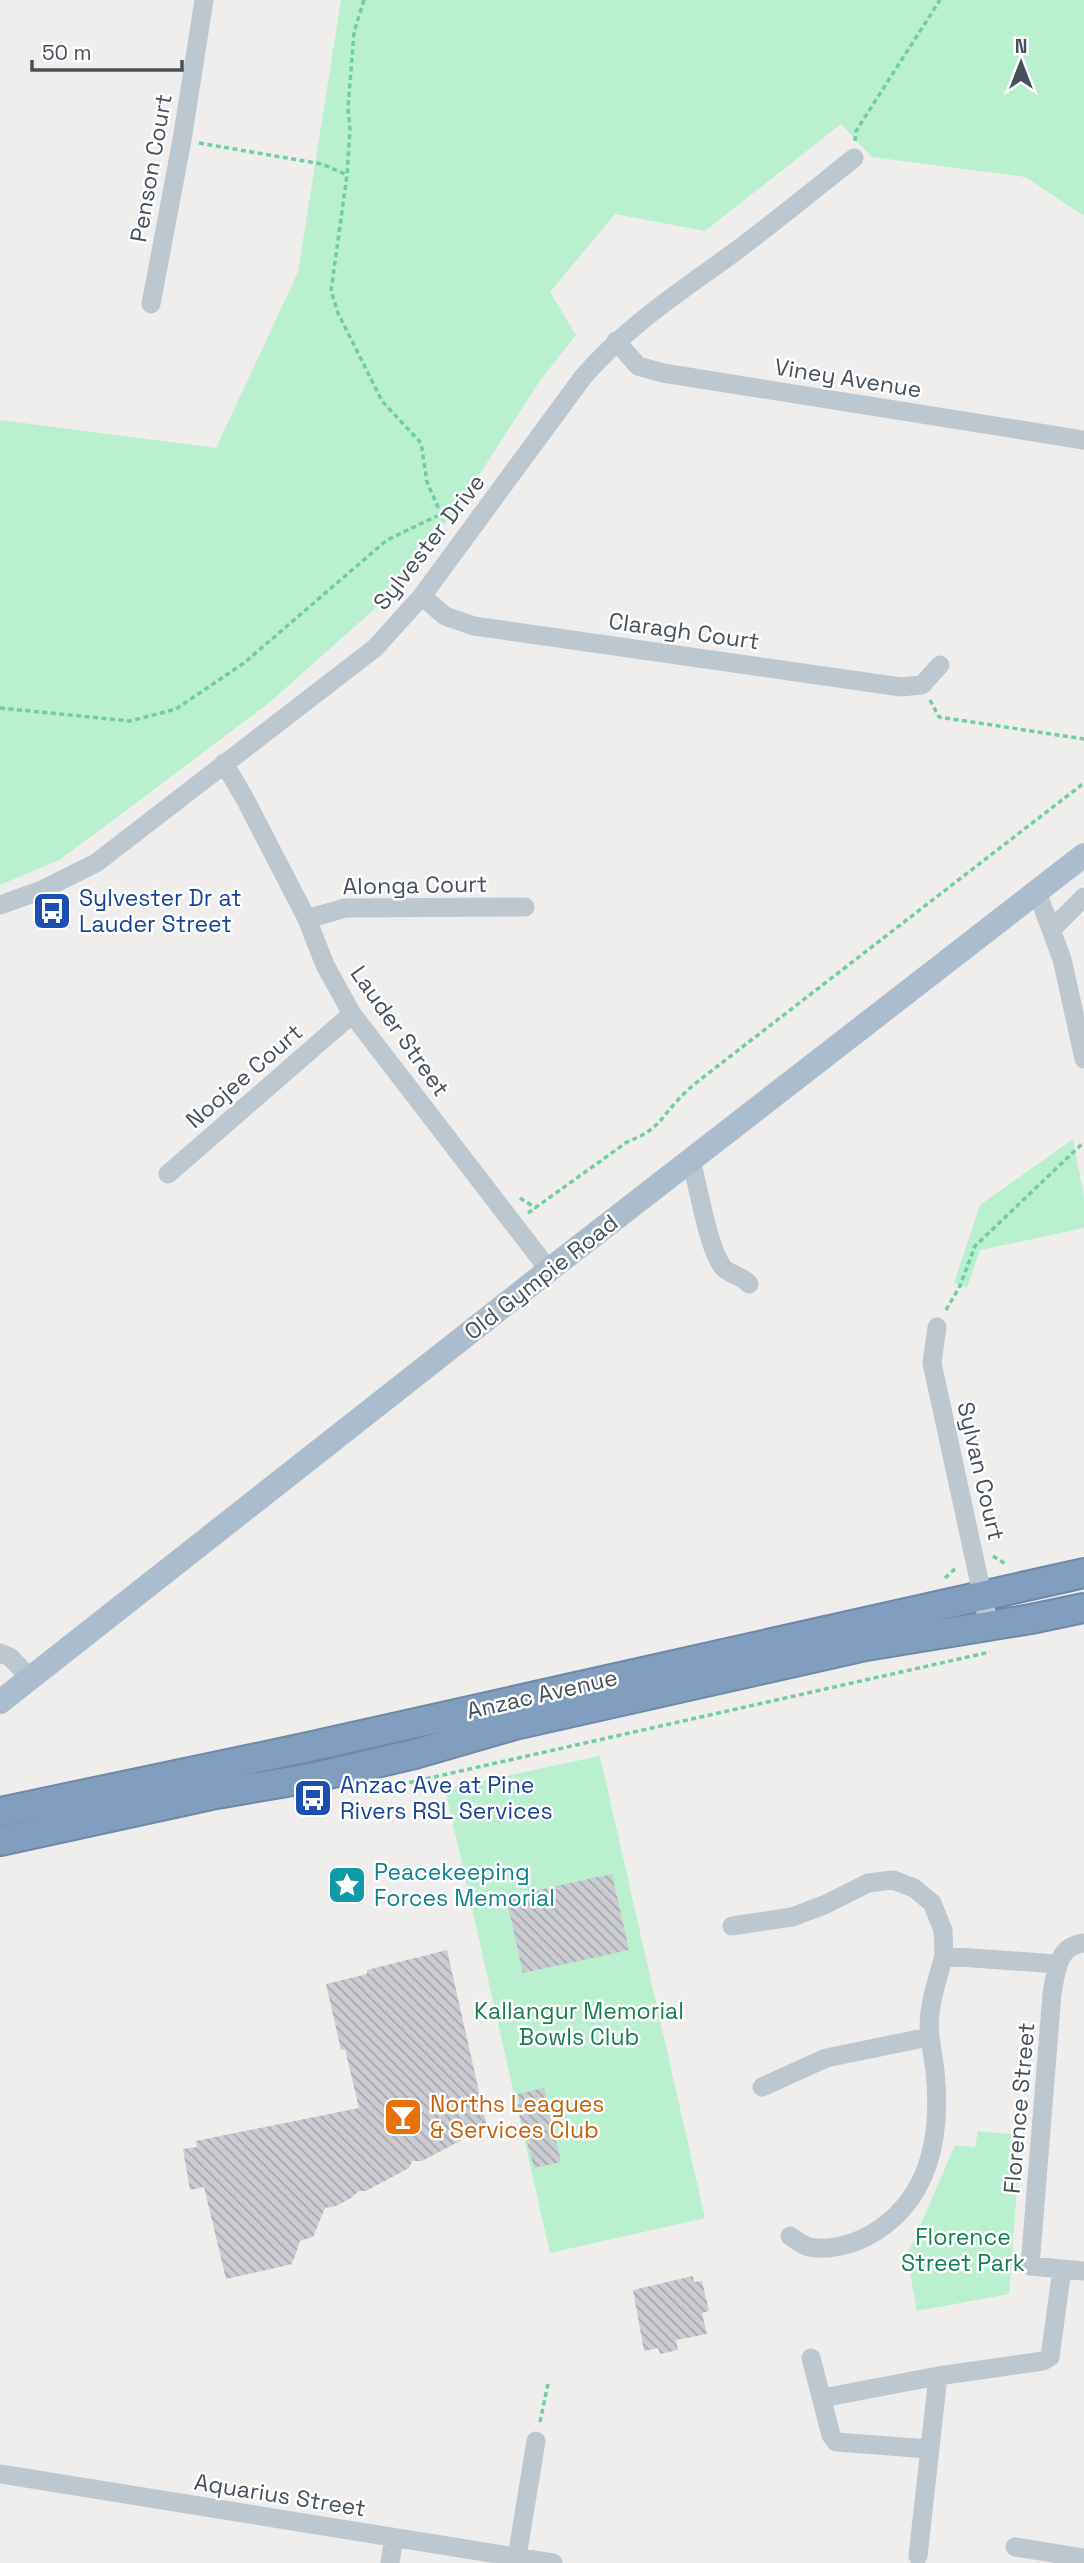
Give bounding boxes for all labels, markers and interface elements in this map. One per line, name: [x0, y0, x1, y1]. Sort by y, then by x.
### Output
scale bar: [32, 28, 182, 72]
north arrow: [986, 28, 1056, 98]
text: N: [1015, 34, 1027, 59]
text: 50 m: [42, 39, 92, 66]
street label: Penson Court: [123, 92, 179, 244]
street label: Viney Avenue: [772, 352, 924, 404]
street label: Sylvester Drive: [366, 468, 492, 616]
street label: Claragh Court: [607, 606, 761, 656]
street label: Alonga Court: [342, 869, 488, 901]
place label: Sylvester Dr at Lauder Street: [79, 883, 241, 939]
bus stop icon: Sylvester Dr at Lauder Street: [31, 890, 73, 932]
street label: Lauder Street: [344, 960, 456, 1102]
street label: Noojee Court: [180, 1017, 308, 1135]
street label: Old Gympie Road: [458, 1208, 624, 1346]
street label: Sylvan Court: [950, 1399, 1012, 1543]
street label: Anzac Avenue: [464, 1662, 620, 1726]
place label: Anzac Ave at Pine Rivers RSL Services: [340, 1770, 553, 1826]
bus stop icon: Anzac Ave at Pine Rivers RSL Services: [292, 1777, 334, 1819]
place label: Peacekeeping Forces Memorial: [374, 1857, 555, 1913]
place icon: Peacekeeping Forces Memorial: [326, 1864, 368, 1906]
park label: Kallangur Memorial Bowls Club: [474, 1996, 684, 2052]
street label: Florence Street: [997, 2021, 1041, 2195]
place label: Norths Leagues & Services Club: [430, 2089, 604, 2145]
bar icon: Norths Leagues & Services Club: [382, 2096, 424, 2138]
park label: Florence Street Park: [901, 2222, 1025, 2278]
street label: Aquarius Street: [192, 2467, 368, 2523]

